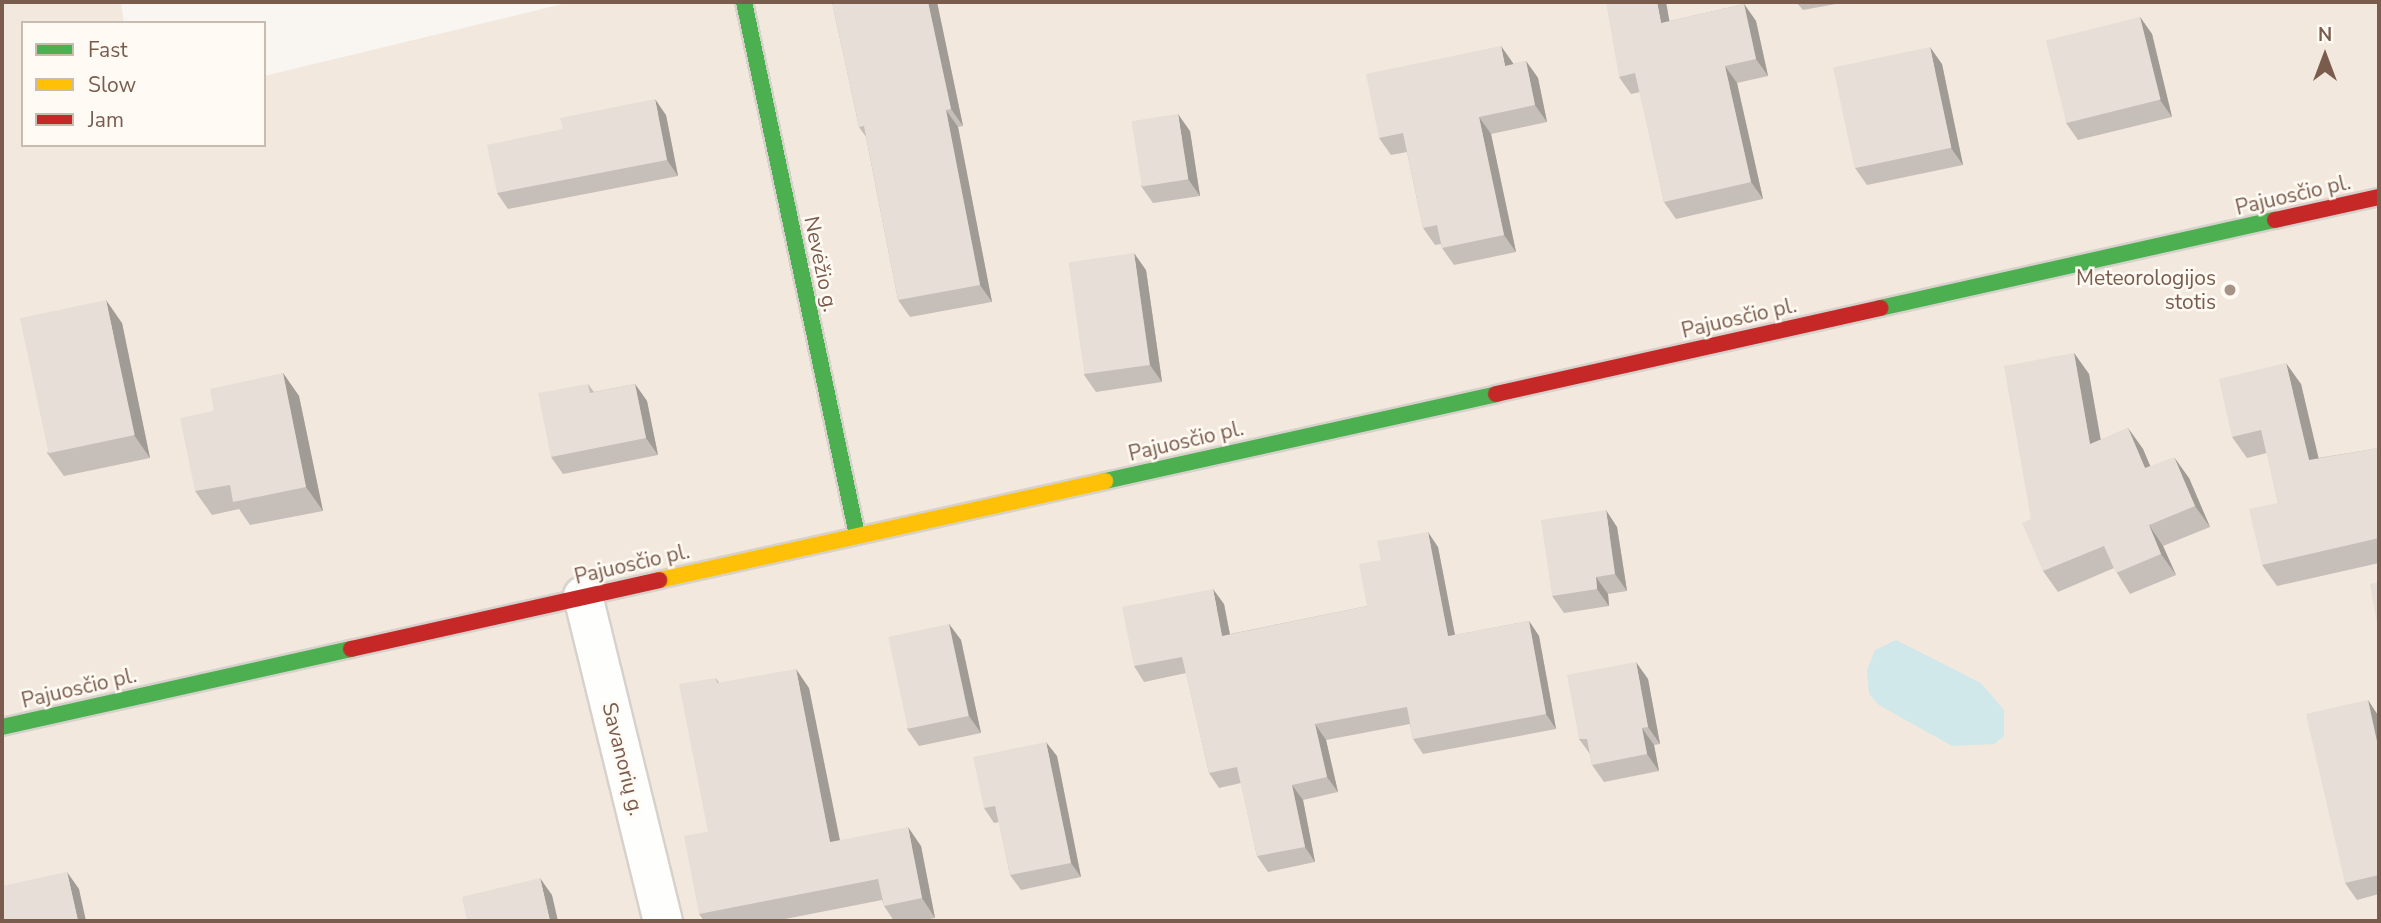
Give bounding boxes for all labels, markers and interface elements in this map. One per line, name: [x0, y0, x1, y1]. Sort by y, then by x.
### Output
legend: [21, 21, 266, 147]
north arrow: [2290, 21, 2360, 91]
text: N: [2318, 22, 2332, 48]
text: Fast: [88, 36, 128, 64]
text: Slow: [88, 71, 136, 99]
text: Jam: [88, 106, 124, 134]
street label: Pajuosčio pl.: [2233, 170, 2353, 220]
street label: Nevėžio g.: [799, 214, 843, 314]
place label: Meteorologijos stotis: [2076, 265, 2216, 315]
marker: Meteorologijos stotis: [2222, 282, 2238, 298]
street label: Pajuosčio pl.: [1679, 293, 1799, 343]
street label: Pajuosčio pl.: [1126, 416, 1246, 466]
street label: Pajuosčio pl.: [572, 539, 692, 589]
street label: Pajuosčio pl.: [19, 663, 139, 713]
street label: Savanorių g.: [597, 700, 649, 818]

